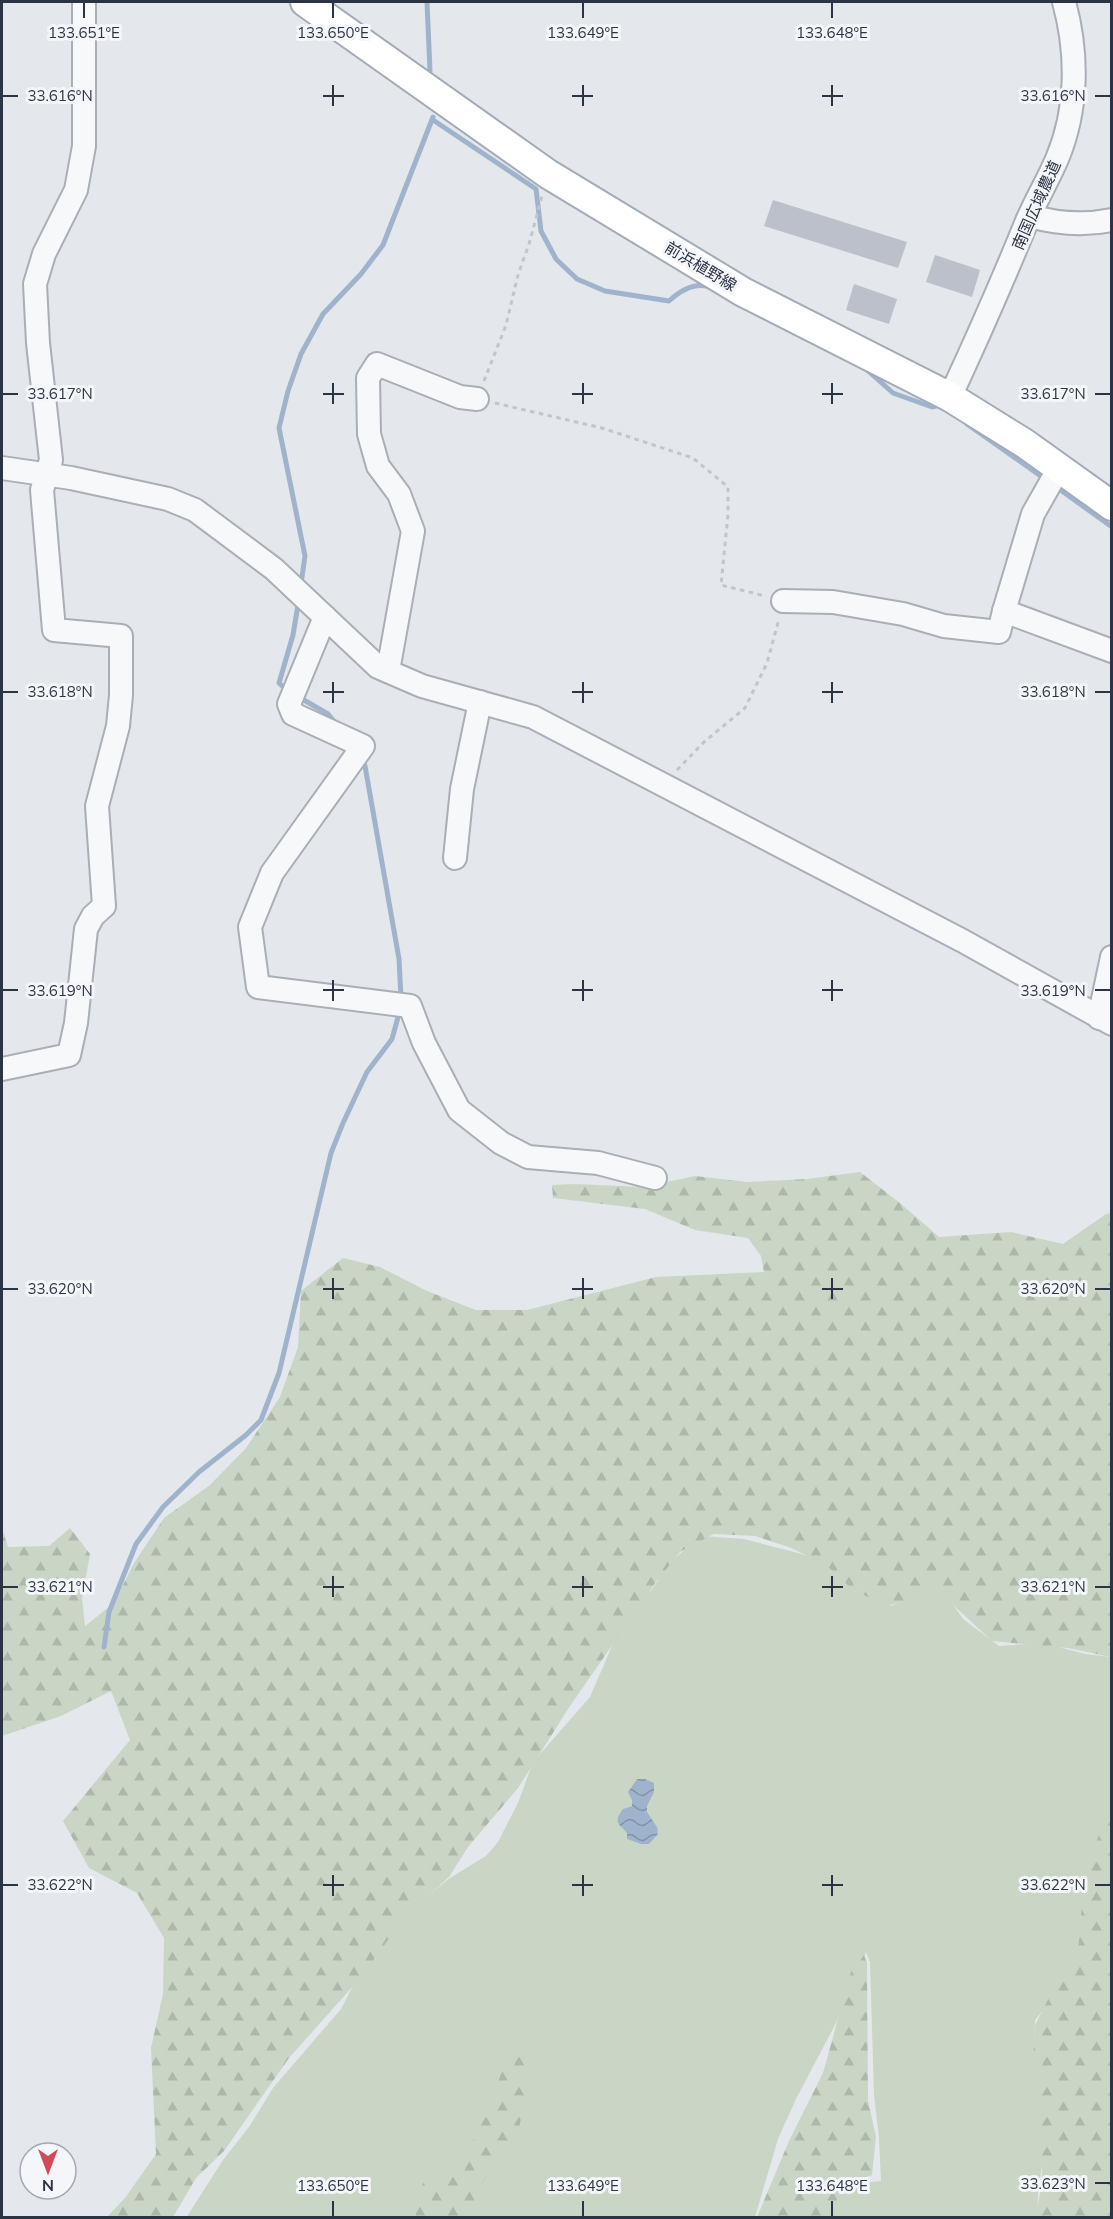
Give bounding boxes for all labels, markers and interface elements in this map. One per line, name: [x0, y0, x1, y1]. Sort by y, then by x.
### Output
text: 133.651°E: [48, 23, 120, 42]
text: 133.650°E: [297, 23, 369, 42]
text: 133.649°E: [547, 23, 619, 42]
text: 133.648°E: [796, 23, 868, 42]
text: 33.616°N: [27, 86, 93, 105]
text: 33.616°N: [1020, 86, 1086, 105]
street label: 南国広域農道: [1007, 157, 1065, 253]
street label: 前浜植野線: [662, 237, 740, 295]
text: 33.617°N: [27, 384, 93, 403]
text: 33.617°N: [1020, 384, 1086, 403]
text: 33.618°N: [27, 682, 93, 701]
text: 33.618°N: [1020, 682, 1086, 701]
text: 33.619°N: [27, 981, 93, 1000]
text: 33.619°N: [1020, 981, 1086, 1000]
text: 33.620°N: [27, 1279, 93, 1298]
text: 33.620°N: [1020, 1279, 1086, 1298]
text: 33.621°N: [27, 1577, 93, 1596]
text: 33.621°N: [1020, 1577, 1086, 1596]
text: 33.622°N: [27, 1875, 93, 1894]
text: 33.622°N: [1020, 1875, 1086, 1894]
north arrow: [18, 2141, 78, 2201]
text: 33.623°N: [1020, 2174, 1086, 2193]
text: N: [42, 2176, 54, 2196]
text: 133.650°E: [297, 2176, 369, 2195]
text: 133.649°E: [547, 2176, 619, 2195]
text: 133.648°E: [796, 2176, 868, 2195]

